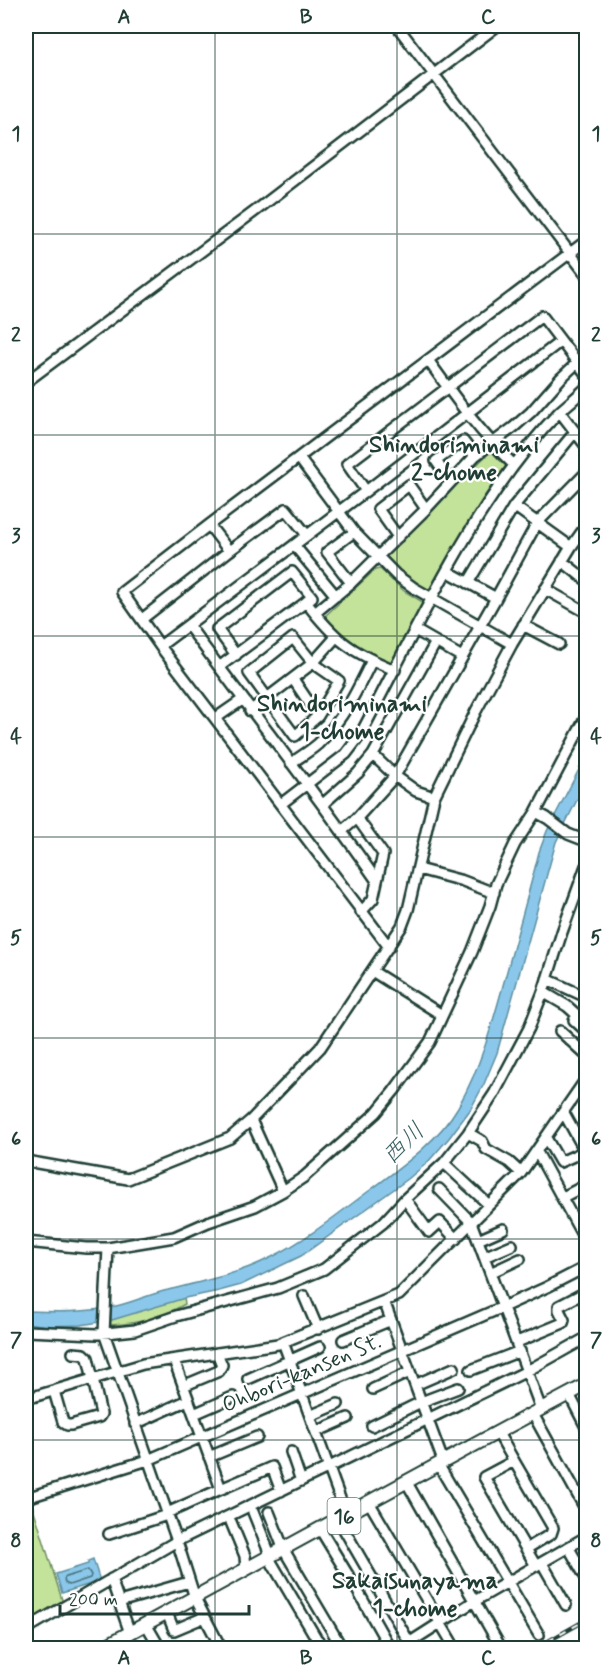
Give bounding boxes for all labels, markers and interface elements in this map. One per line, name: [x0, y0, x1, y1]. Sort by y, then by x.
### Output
text: A: [117, 4, 131, 31]
text: B: [300, 4, 313, 31]
text: C: [481, 4, 496, 31]
text: 1: [12, 121, 20, 148]
text: 1: [592, 121, 600, 148]
text: 2: [11, 322, 21, 349]
text: 2: [591, 322, 601, 349]
district label: Shindoriminami 2-chome: [369, 430, 539, 489]
text: 3: [11, 523, 21, 550]
text: 3: [591, 523, 601, 550]
district label: Shindoriminami 1-chome: [257, 689, 427, 748]
text: 4: [10, 724, 22, 751]
text: 4: [590, 724, 602, 751]
text: 5: [10, 925, 22, 952]
text: 5: [590, 925, 602, 952]
water label: 西川: [376, 1116, 432, 1172]
text: 6: [11, 1126, 21, 1153]
text: 6: [591, 1126, 601, 1153]
text: 7: [10, 1327, 22, 1354]
text: 7: [590, 1327, 602, 1354]
street label: Ohbori-kansen St.: [218, 1328, 386, 1420]
road number: 16: [328, 1498, 360, 1534]
text: 8: [10, 1528, 22, 1555]
text: 8: [590, 1528, 602, 1555]
district label: Sakaisunayama 1-chome: [332, 1566, 498, 1625]
scale bar: [60, 1578, 249, 1616]
text: 200 m: [69, 1588, 118, 1612]
text: A: [117, 1645, 131, 1672]
text: B: [300, 1645, 313, 1672]
text: C: [481, 1645, 496, 1672]

